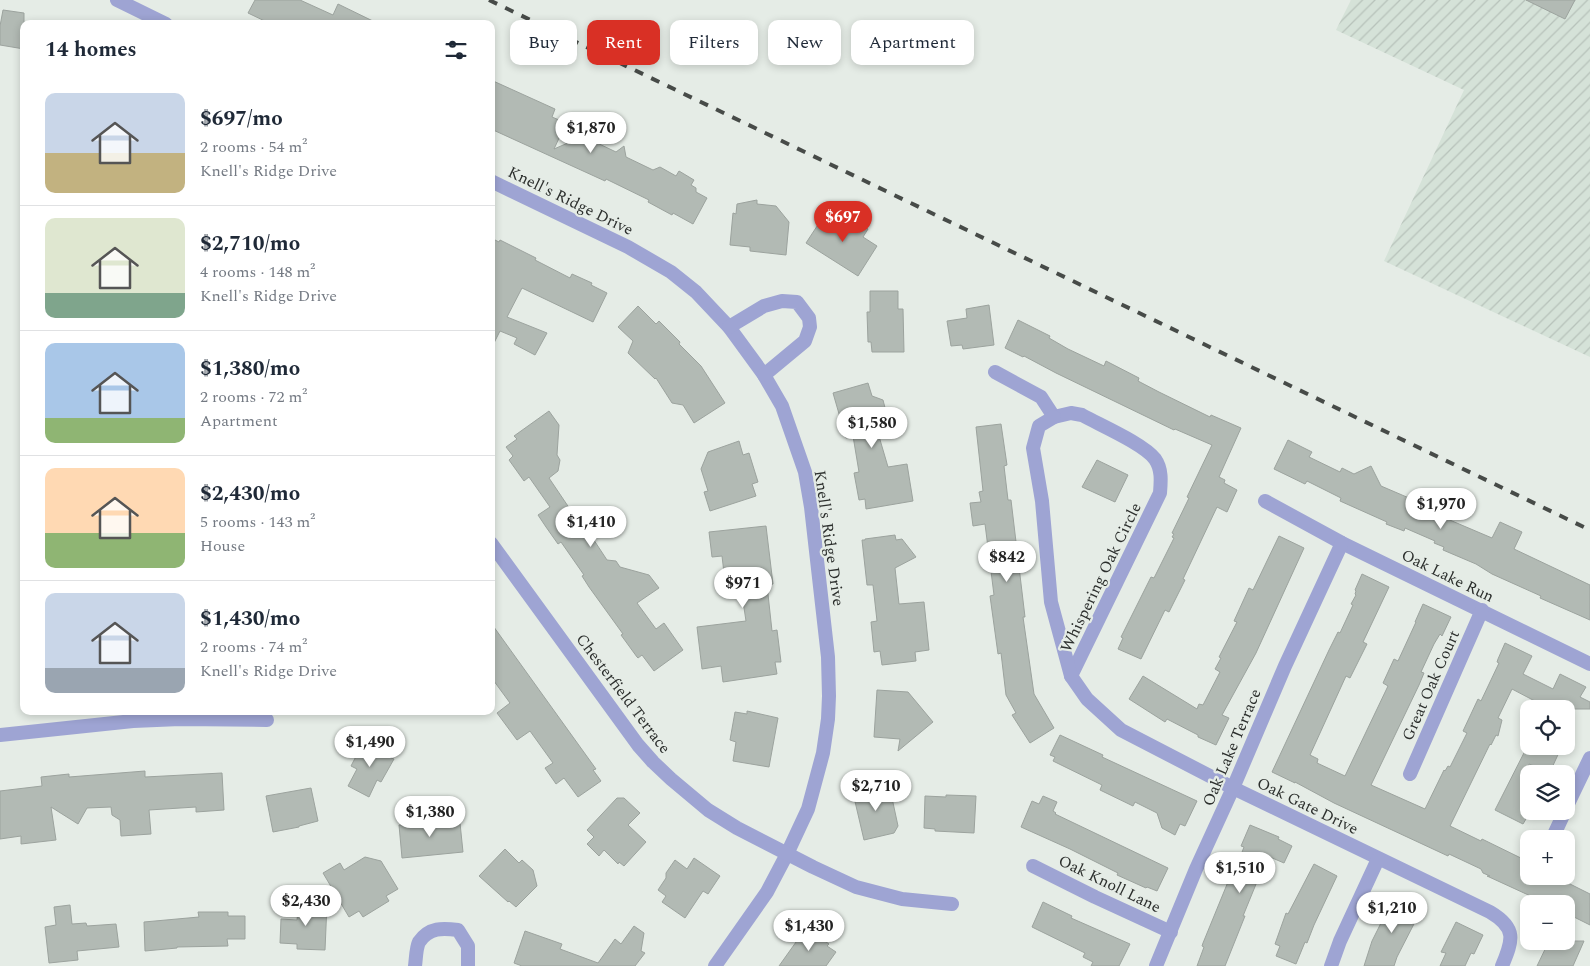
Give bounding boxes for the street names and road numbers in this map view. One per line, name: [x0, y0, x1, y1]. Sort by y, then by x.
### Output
street label: Knell's Ridge Drive: [504, 160, 637, 242]
street label: Knell's Ridge Drive: [808, 469, 850, 608]
street label: Whispering Oak Circle: [1054, 499, 1148, 656]
street label: Oak Lake Run: [1397, 543, 1498, 609]
street label: Great Oak Court: [1396, 626, 1466, 745]
street label: Chesterfield Terrace: [570, 628, 676, 759]
street label: Oak Lake Terrace: [1196, 685, 1268, 810]
street label: Oak Gate Drive: [1253, 771, 1362, 841]
street label: Oak Knoll Lane: [1054, 849, 1165, 919]

